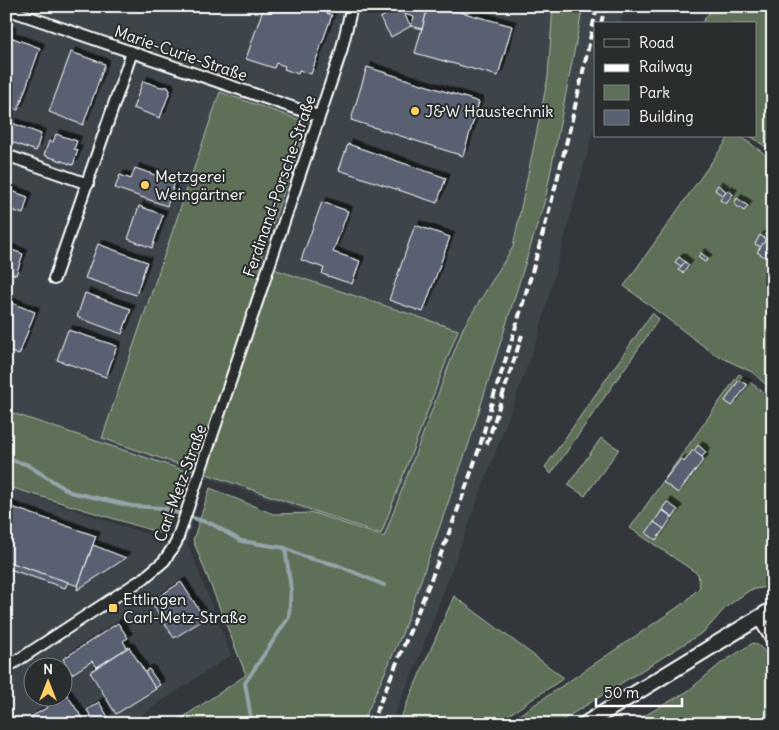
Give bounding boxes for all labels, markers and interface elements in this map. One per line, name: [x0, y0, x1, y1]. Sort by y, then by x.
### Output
street label: Marie-Curie-Straße: [112, 21, 250, 85]
legend: [594, 22, 756, 138]
text: Road: [639, 33, 674, 52]
text: Railway: [639, 57, 693, 76]
text: Park: [639, 83, 670, 102]
street label: Ferdinand-Porsche-Straße: [238, 92, 320, 280]
place label: J&W Haustechnik: [425, 101, 553, 121]
marker: J&W Haustechnik: [409, 105, 421, 117]
text: Building: [639, 107, 694, 126]
place label: Metzgerei Weingärtner: [155, 166, 245, 204]
marker: Metzgerei Weingärtner: [139, 179, 151, 191]
street label: Carl-Metz-Straße: [149, 421, 211, 545]
place label: Ettlingen Carl-Metz-Straße: [123, 589, 247, 627]
marker: Ettlingen Carl-Metz-Straße: [107, 602, 119, 614]
north arrow: [22, 658, 72, 708]
text: N: [43, 660, 53, 678]
scale bar: [596, 675, 683, 707]
text: 50 m: [604, 683, 639, 702]

